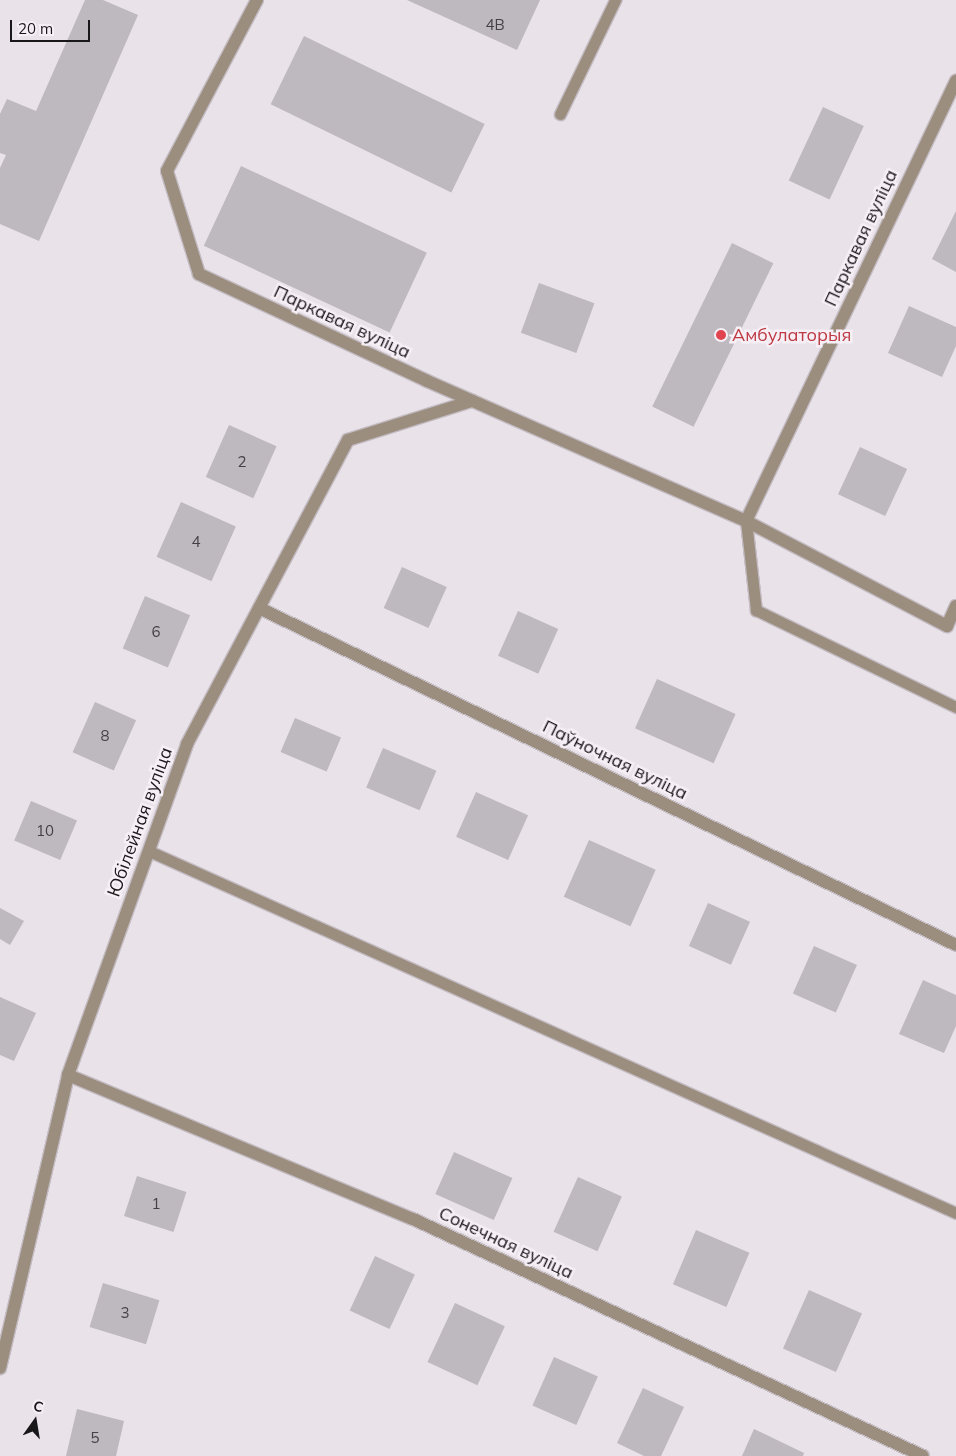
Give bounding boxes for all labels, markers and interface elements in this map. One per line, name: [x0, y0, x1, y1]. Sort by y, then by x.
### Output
scale bar: [12, 10, 92, 42]
house number: 4В: [485, 16, 505, 34]
text: 20 m: [18, 19, 53, 38]
street label: Паркавая вуліца: [820, 166, 902, 310]
street label: Паркавая вуліца: [270, 281, 414, 363]
place label: Амбулаторыя: [732, 324, 851, 346]
marker: Амбулаторыя: [714, 328, 728, 342]
house number: 2: [238, 453, 246, 471]
house number: 4: [192, 533, 200, 551]
house number: 6: [152, 623, 160, 641]
street label: Паўночная вуліца: [539, 716, 691, 804]
house number: 8: [101, 727, 109, 745]
street label: Юбілейная вуліца: [103, 744, 177, 900]
house number: 10: [36, 822, 54, 840]
house number: 1: [152, 1195, 160, 1213]
street label: Сонечная вуліца: [435, 1202, 577, 1284]
house number: 3: [121, 1304, 129, 1322]
north arrow: [10, 1396, 60, 1446]
text: С: [32, 1397, 45, 1416]
house number: 5: [91, 1429, 99, 1447]

